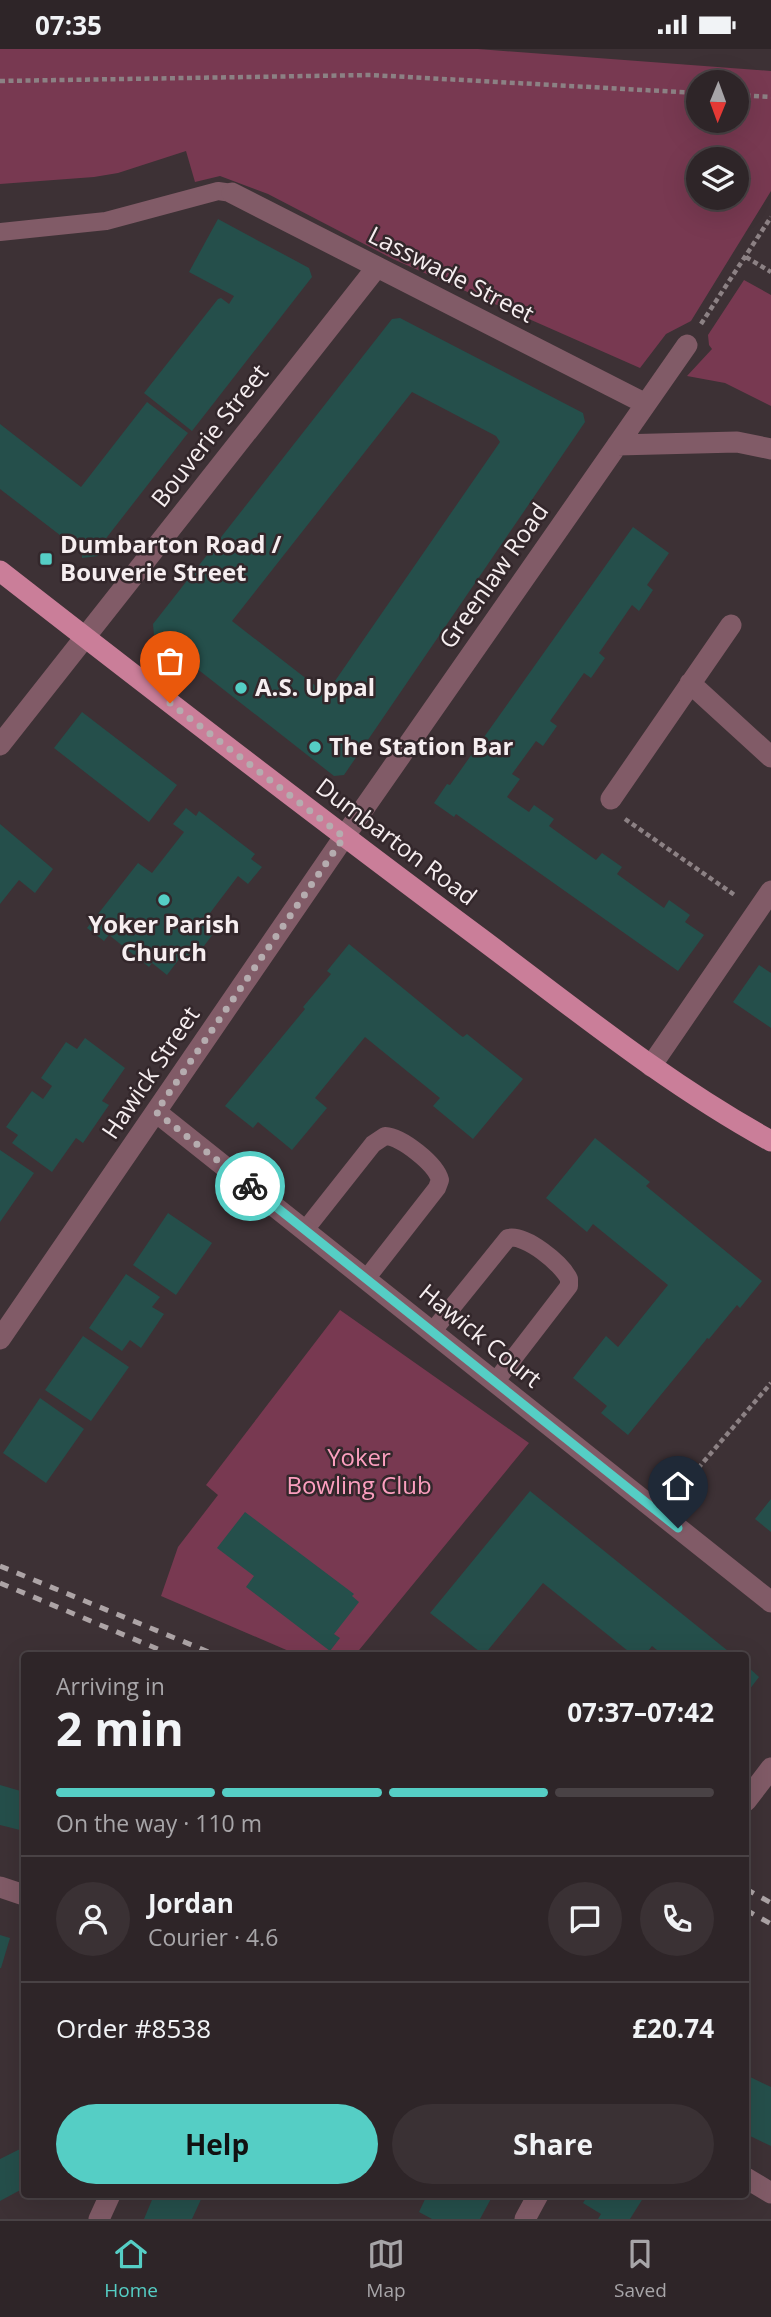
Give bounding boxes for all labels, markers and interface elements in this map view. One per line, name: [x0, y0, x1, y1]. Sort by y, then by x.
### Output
text: 07:35: [35, 7, 102, 43]
north arrow: [686, 70, 749, 133]
map controls: [686, 70, 749, 210]
button: layers: [686, 147, 749, 210]
street label: Lasswade Street: [363, 218, 540, 330]
street label: Bouverie Street: [143, 357, 275, 513]
street label: Greenlaw Road: [430, 496, 555, 654]
place label: Dumbarton Road / Bouverie Street: [60, 527, 282, 588]
marker: Dumbarton Road / Bouverie Street: [38, 551, 54, 567]
pin: [140, 631, 200, 703]
icon: bag: [151, 642, 189, 680]
place label: A.S. Uppal: [255, 670, 375, 703]
marker: A.S. Uppal: [233, 680, 249, 696]
place label: The Station Bar: [329, 729, 513, 762]
marker: The Station Bar: [307, 739, 323, 755]
street label: Dumbarton Road: [310, 769, 484, 912]
marker: Yoker Parish Church: [156, 892, 172, 908]
place label: Yoker Parish Church: [88, 907, 240, 968]
street label: Hawick Street: [93, 999, 206, 1145]
courier: [215, 1151, 285, 1221]
icon: bike: [231, 1167, 269, 1205]
street label: Hawick Court: [413, 1275, 549, 1394]
park label: Yoker Bowling Club: [286, 1440, 432, 1501]
pin: [648, 1456, 708, 1528]
icon: home: [659, 1467, 697, 1505]
text: Arriving in: [56, 1670, 165, 1702]
text: 07:37–07:42: [567, 1694, 714, 1730]
text: 2 min: [56, 1697, 184, 1759]
text: On the way · 110 m: [56, 1807, 262, 1839]
button: person: [56, 1882, 130, 1956]
button: chat: [548, 1882, 622, 1956]
button: phone: [640, 1882, 714, 1956]
text: Jordan: [148, 1885, 234, 1921]
text: Courier · 4.6: [148, 1921, 278, 1953]
text: Order #8538: [56, 2010, 211, 2046]
text: £20.74: [632, 2010, 714, 2046]
button: Help: [56, 2104, 378, 2184]
button: Share: [392, 2104, 714, 2184]
tab: Home: [104, 2235, 158, 2303]
tab: Map: [366, 2235, 406, 2303]
tab: Saved: [614, 2235, 667, 2303]

